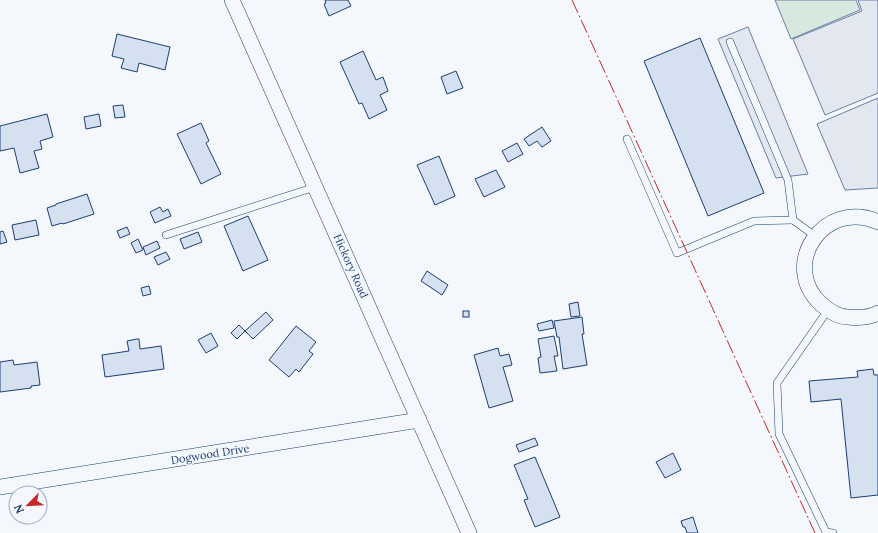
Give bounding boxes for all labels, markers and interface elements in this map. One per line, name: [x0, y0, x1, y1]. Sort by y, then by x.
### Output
street label: Hickory Road: [331, 232, 372, 301]
street label: Dogwood Drive: [170, 441, 250, 467]
north arrow: [8, 485, 48, 525]
text: N: [11, 502, 27, 516]

